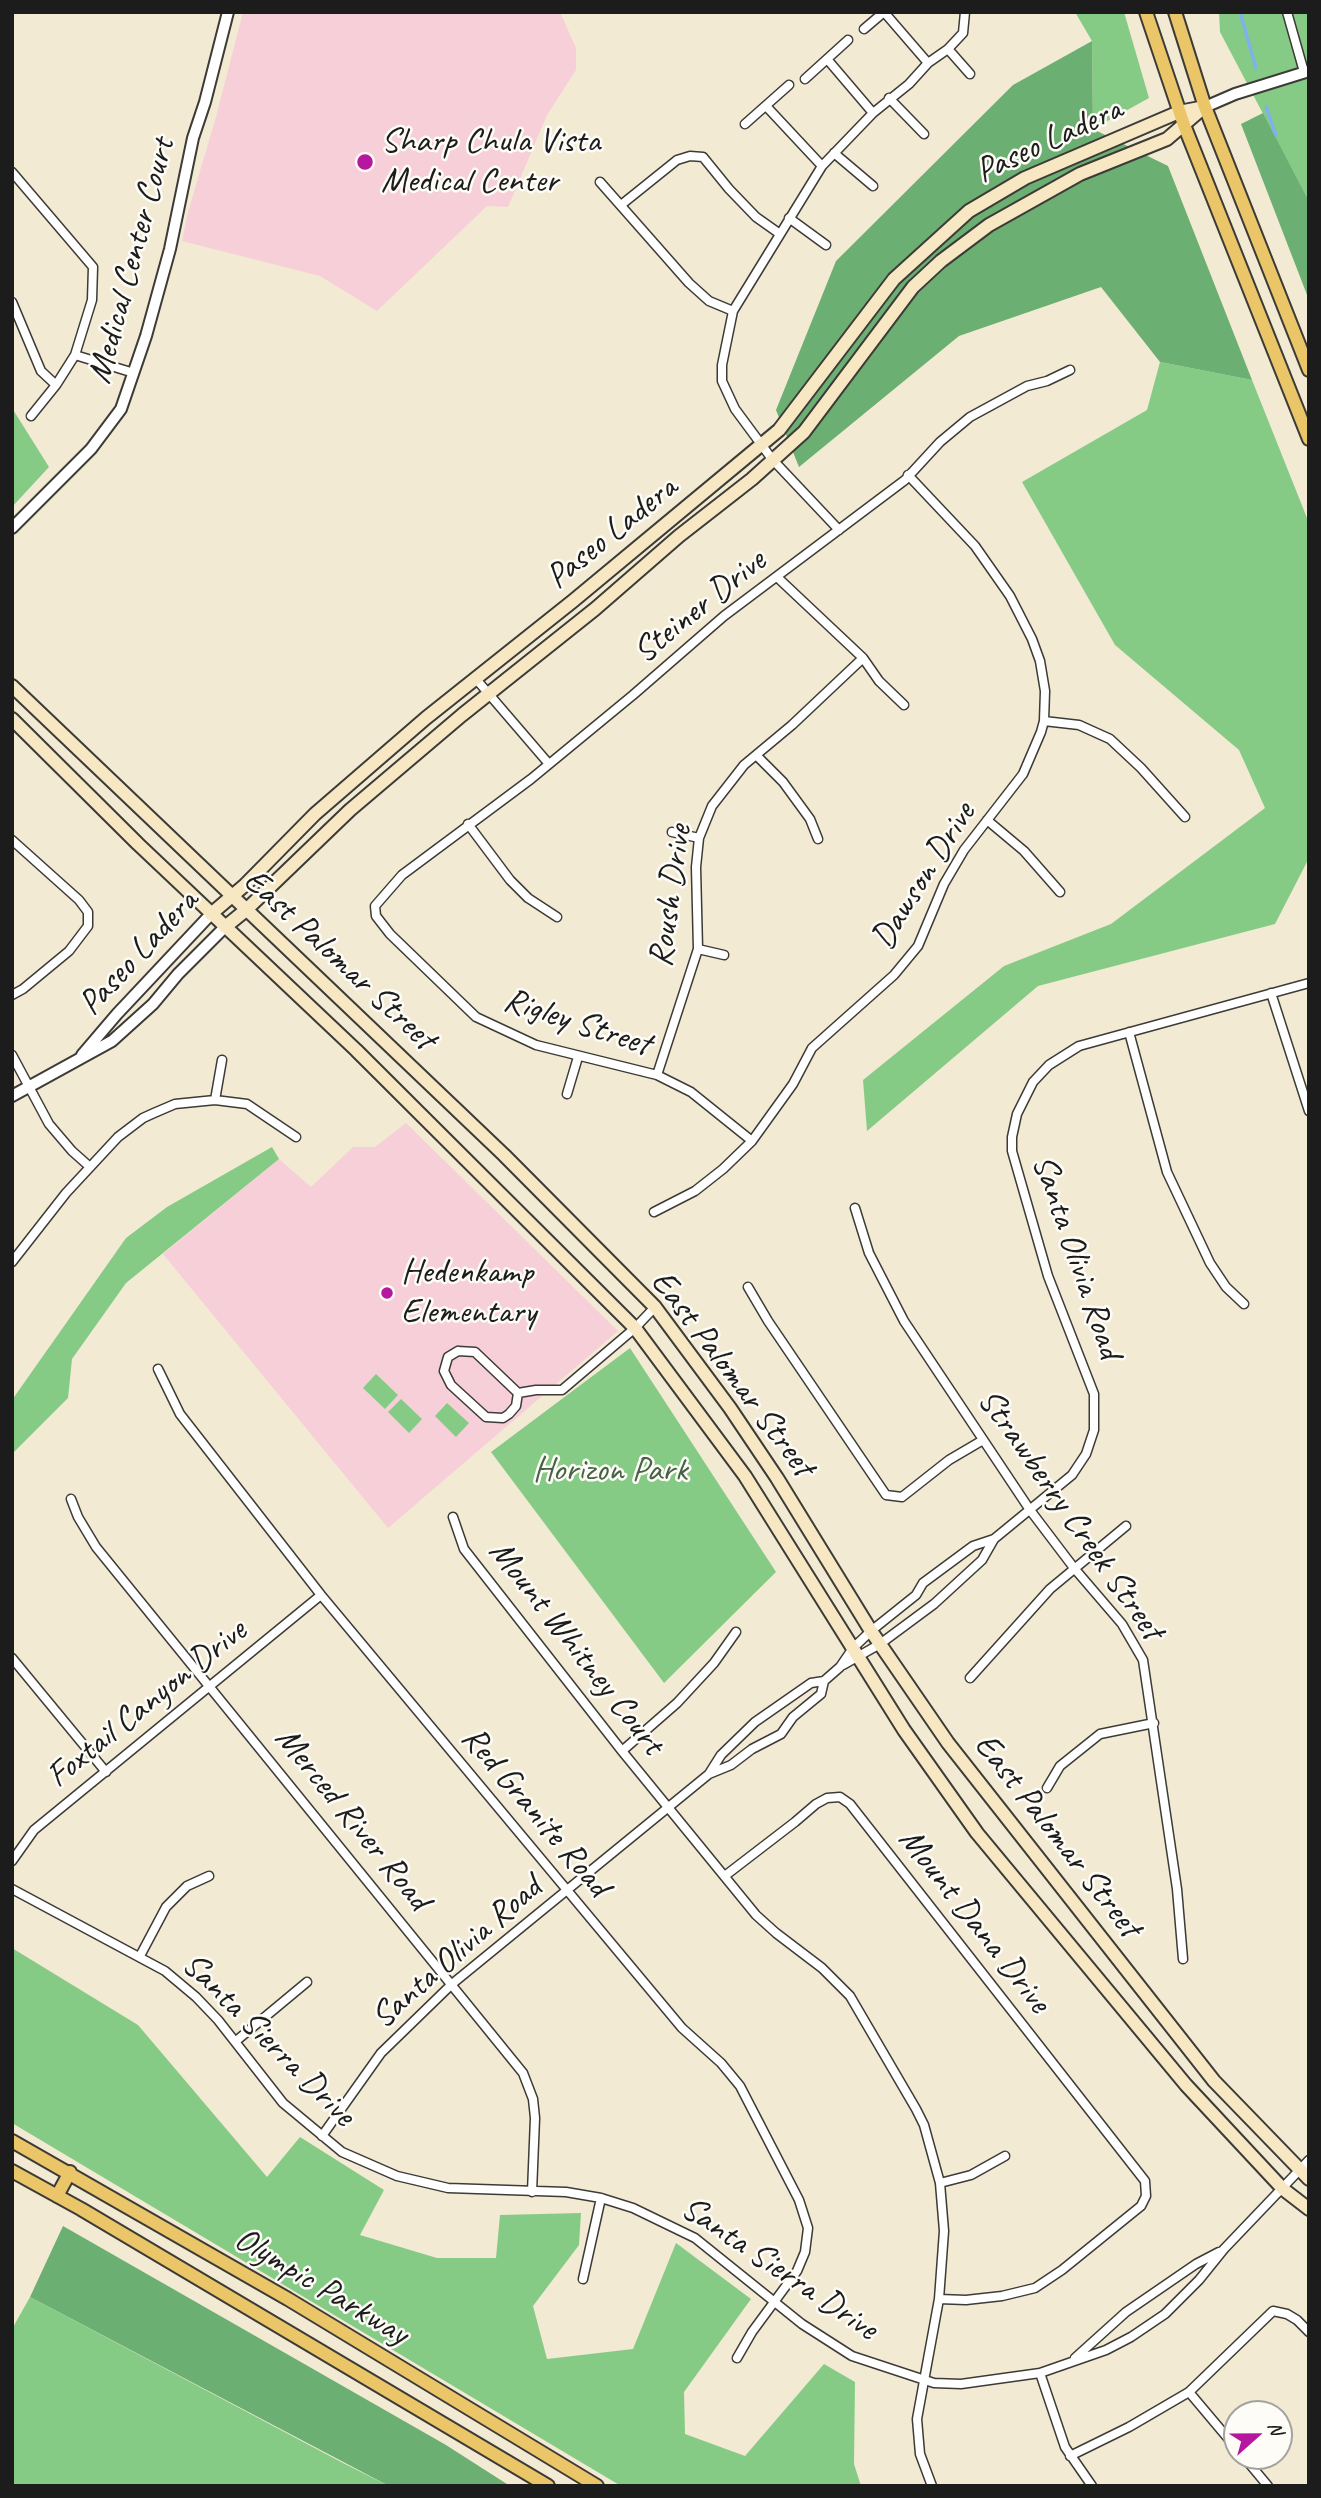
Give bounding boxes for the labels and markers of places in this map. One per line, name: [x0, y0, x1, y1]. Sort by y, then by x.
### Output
place label: Sharp Chula Vista Medical Center: [381, 121, 600, 203]
marker: Sharp Chula Vista Medical Center: [355, 152, 375, 172]
place label: Hedenkamp Elementary: [401, 1252, 536, 1334]
marker: Hedenkamp Elementary: [379, 1285, 395, 1301]

